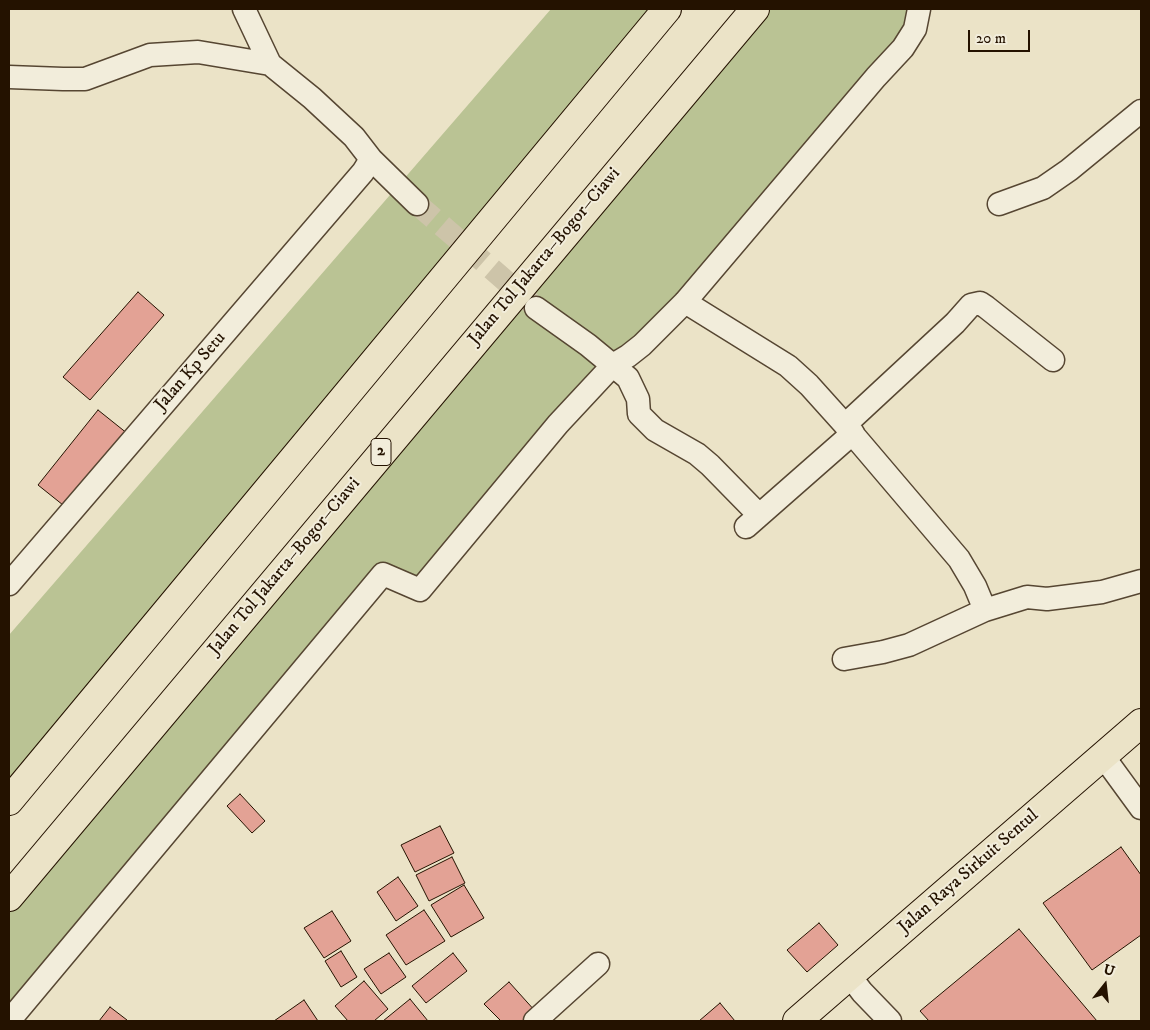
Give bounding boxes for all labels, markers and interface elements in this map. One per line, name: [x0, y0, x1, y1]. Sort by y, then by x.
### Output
scale bar: [970, 20, 1032, 52]
text: 20 m: [976, 29, 1006, 48]
street label: Jalan Tol Jakarta–Bogor–Ciawi: [464, 164, 626, 350]
street label: Jalan Kp Setu: [151, 328, 231, 416]
road number: 2: [371, 438, 391, 466]
street label: Jalan Tol Jakarta–Bogor–Ciawi: [204, 474, 366, 660]
street label: Jalan Raya Sirkuit Sentul: [894, 805, 1044, 939]
north arrow: [1080, 960, 1130, 1010]
text: U: [1101, 960, 1117, 981]

